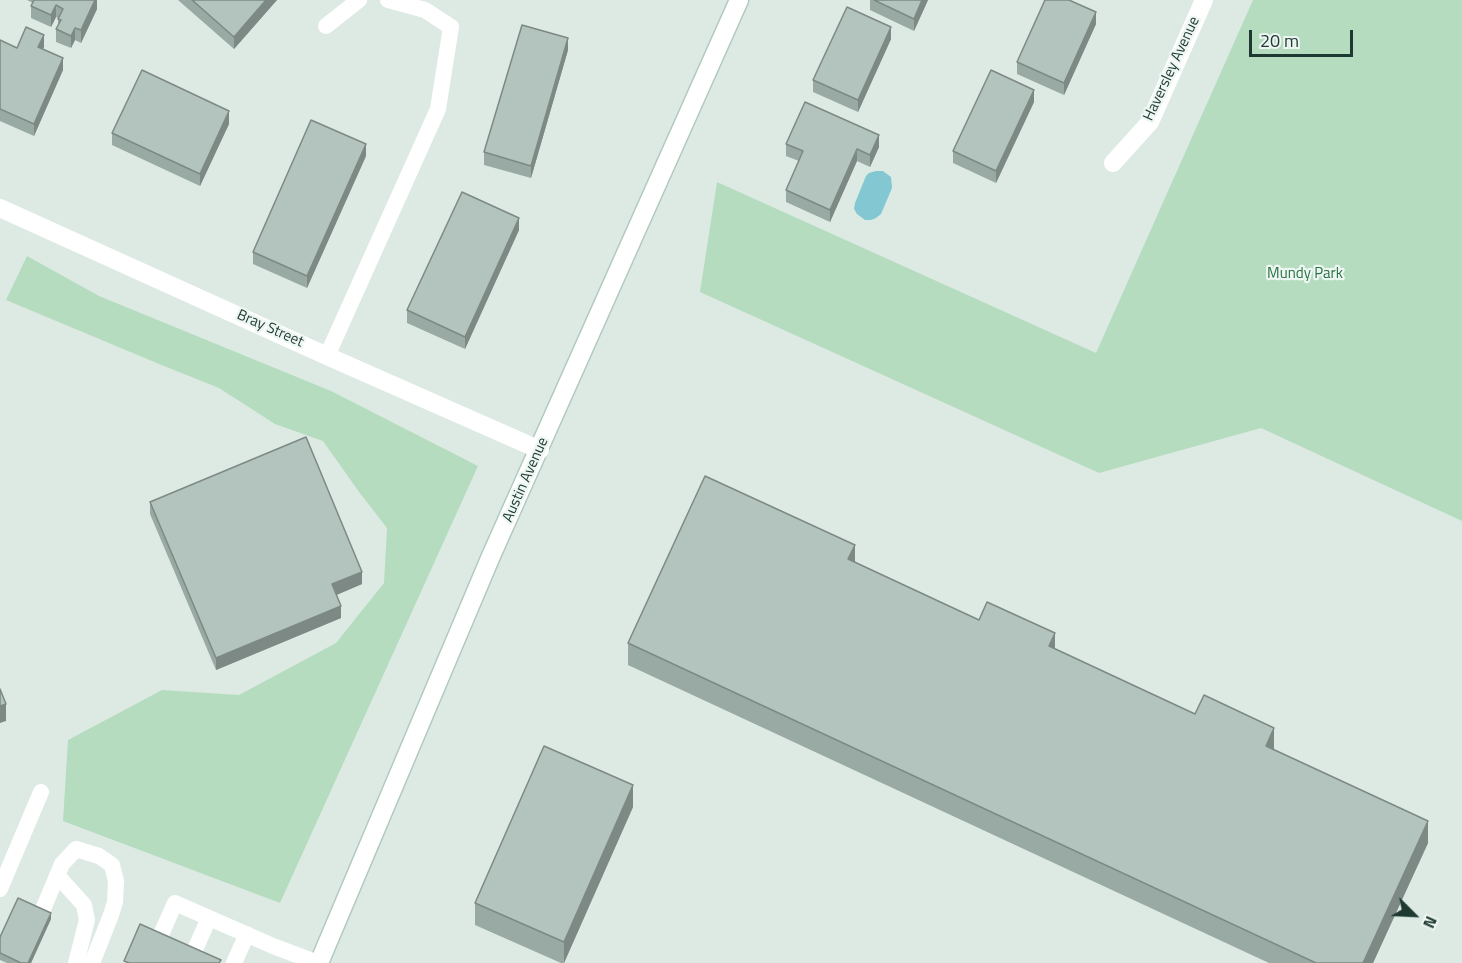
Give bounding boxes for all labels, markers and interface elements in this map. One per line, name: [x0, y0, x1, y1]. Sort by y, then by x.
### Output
street label: Haversley Avenue: [1140, 14, 1204, 124]
scale bar: [1252, 18, 1356, 56]
text: 20 m: [1260, 27, 1299, 54]
park label: Mundy Park: [1267, 265, 1343, 283]
street label: Bray Street: [234, 306, 306, 352]
street label: Austin Avenue: [499, 435, 553, 525]
north arrow: [1384, 885, 1444, 945]
text: N: [1417, 912, 1444, 932]

